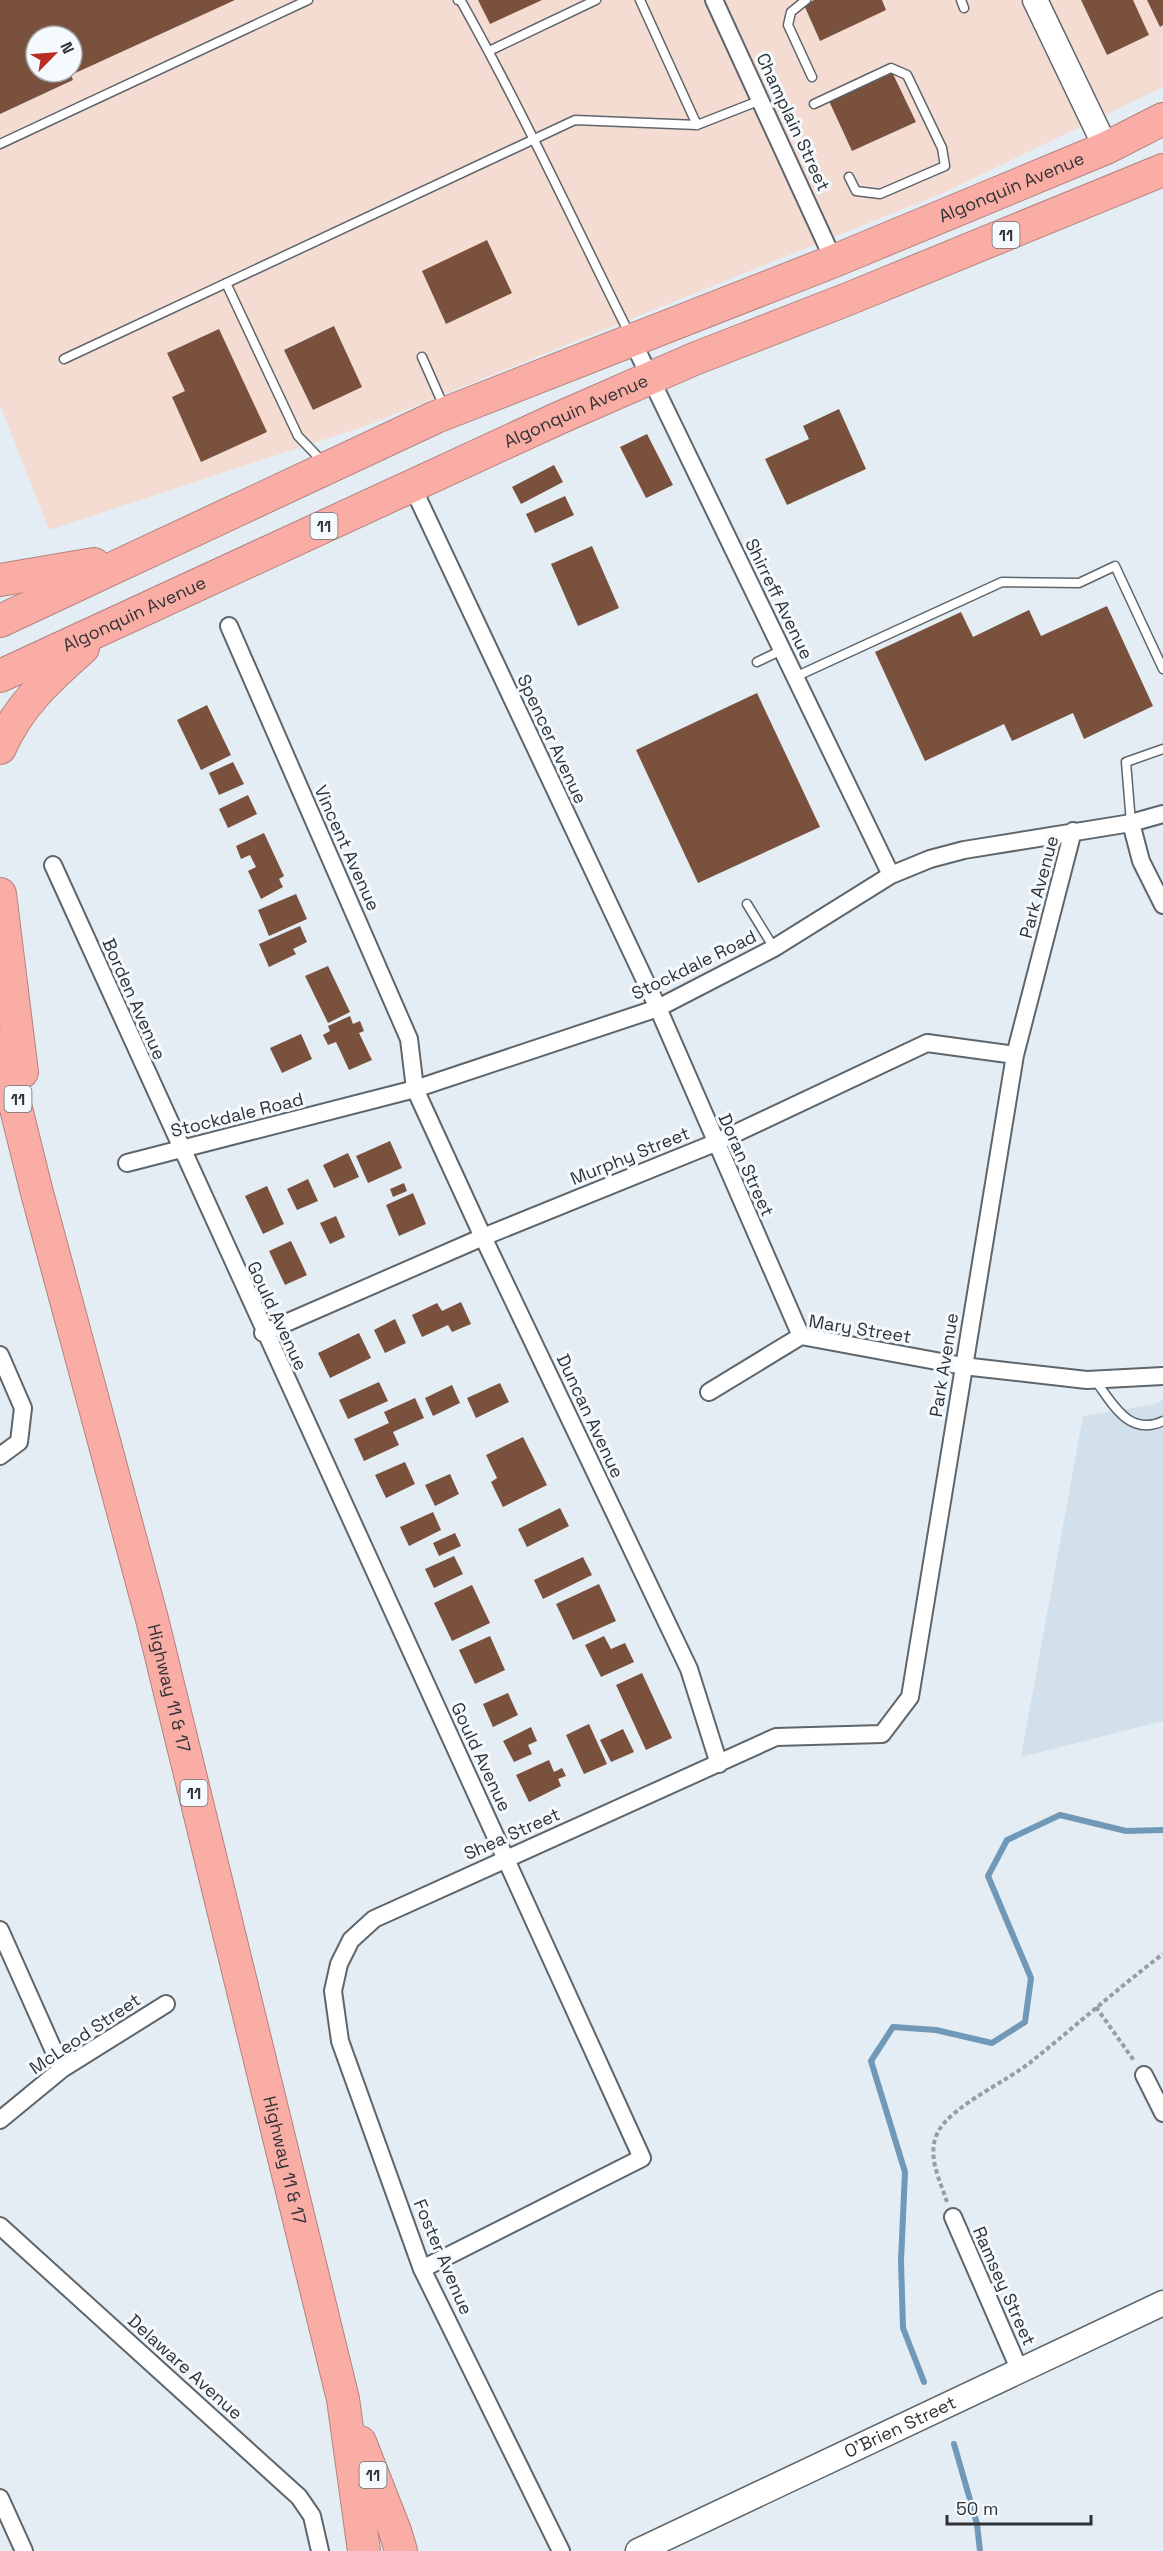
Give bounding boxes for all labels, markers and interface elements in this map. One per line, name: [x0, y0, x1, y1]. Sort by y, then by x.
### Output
north arrow: [24, 24, 84, 84]
text: N: [55, 39, 79, 57]
street label: Champlain Street: [751, 49, 836, 195]
street label: Algonquin Avenue: [935, 146, 1088, 227]
road number: 11: [992, 222, 1020, 248]
street label: Algonquin Avenue: [500, 369, 651, 453]
road number: 11: [310, 513, 338, 539]
street label: Shirreff Avenue: [740, 535, 819, 663]
street label: Algonquin Avenue: [59, 570, 210, 657]
street label: Spencer Avenue: [512, 670, 593, 807]
street label: Vincent Avenue: [309, 781, 385, 914]
street label: Park Avenue: [1014, 833, 1063, 941]
street label: Stockdale Road: [628, 924, 760, 1005]
street label: Borden Avenue: [97, 934, 172, 1063]
road number: 11: [4, 1086, 32, 1112]
street label: Stockdale Road: [168, 1087, 306, 1142]
street label: Doran Street: [713, 1110, 779, 1220]
street label: Murphy Street: [567, 1121, 693, 1190]
street label: Gould Avenue: [242, 1257, 313, 1374]
street label: Mary Street: [807, 1309, 913, 1348]
street label: Park Avenue: [924, 1311, 963, 1419]
street label: Duncan Avenue: [552, 1350, 629, 1481]
street label: Highway 11 & 17: [143, 1621, 196, 1755]
street label: Gould Avenue: [446, 1698, 517, 1815]
road number: 11: [180, 1780, 208, 1806]
street label: Shea Street: [460, 1802, 563, 1865]
street label: McLeod Street: [25, 1988, 145, 2079]
street label: Highway 11 & 17: [258, 2093, 312, 2227]
street label: Foster Avenue: [409, 2196, 478, 2318]
street label: Ramsey Street: [968, 2223, 1041, 2349]
street label: Delaware Avenue: [123, 2309, 248, 2424]
street label: O'Brien Street: [840, 2390, 960, 2463]
road number: 11: [360, 2462, 386, 2488]
scale bar: [947, 2488, 1091, 2526]
text: 50 m: [956, 2497, 998, 2520]

